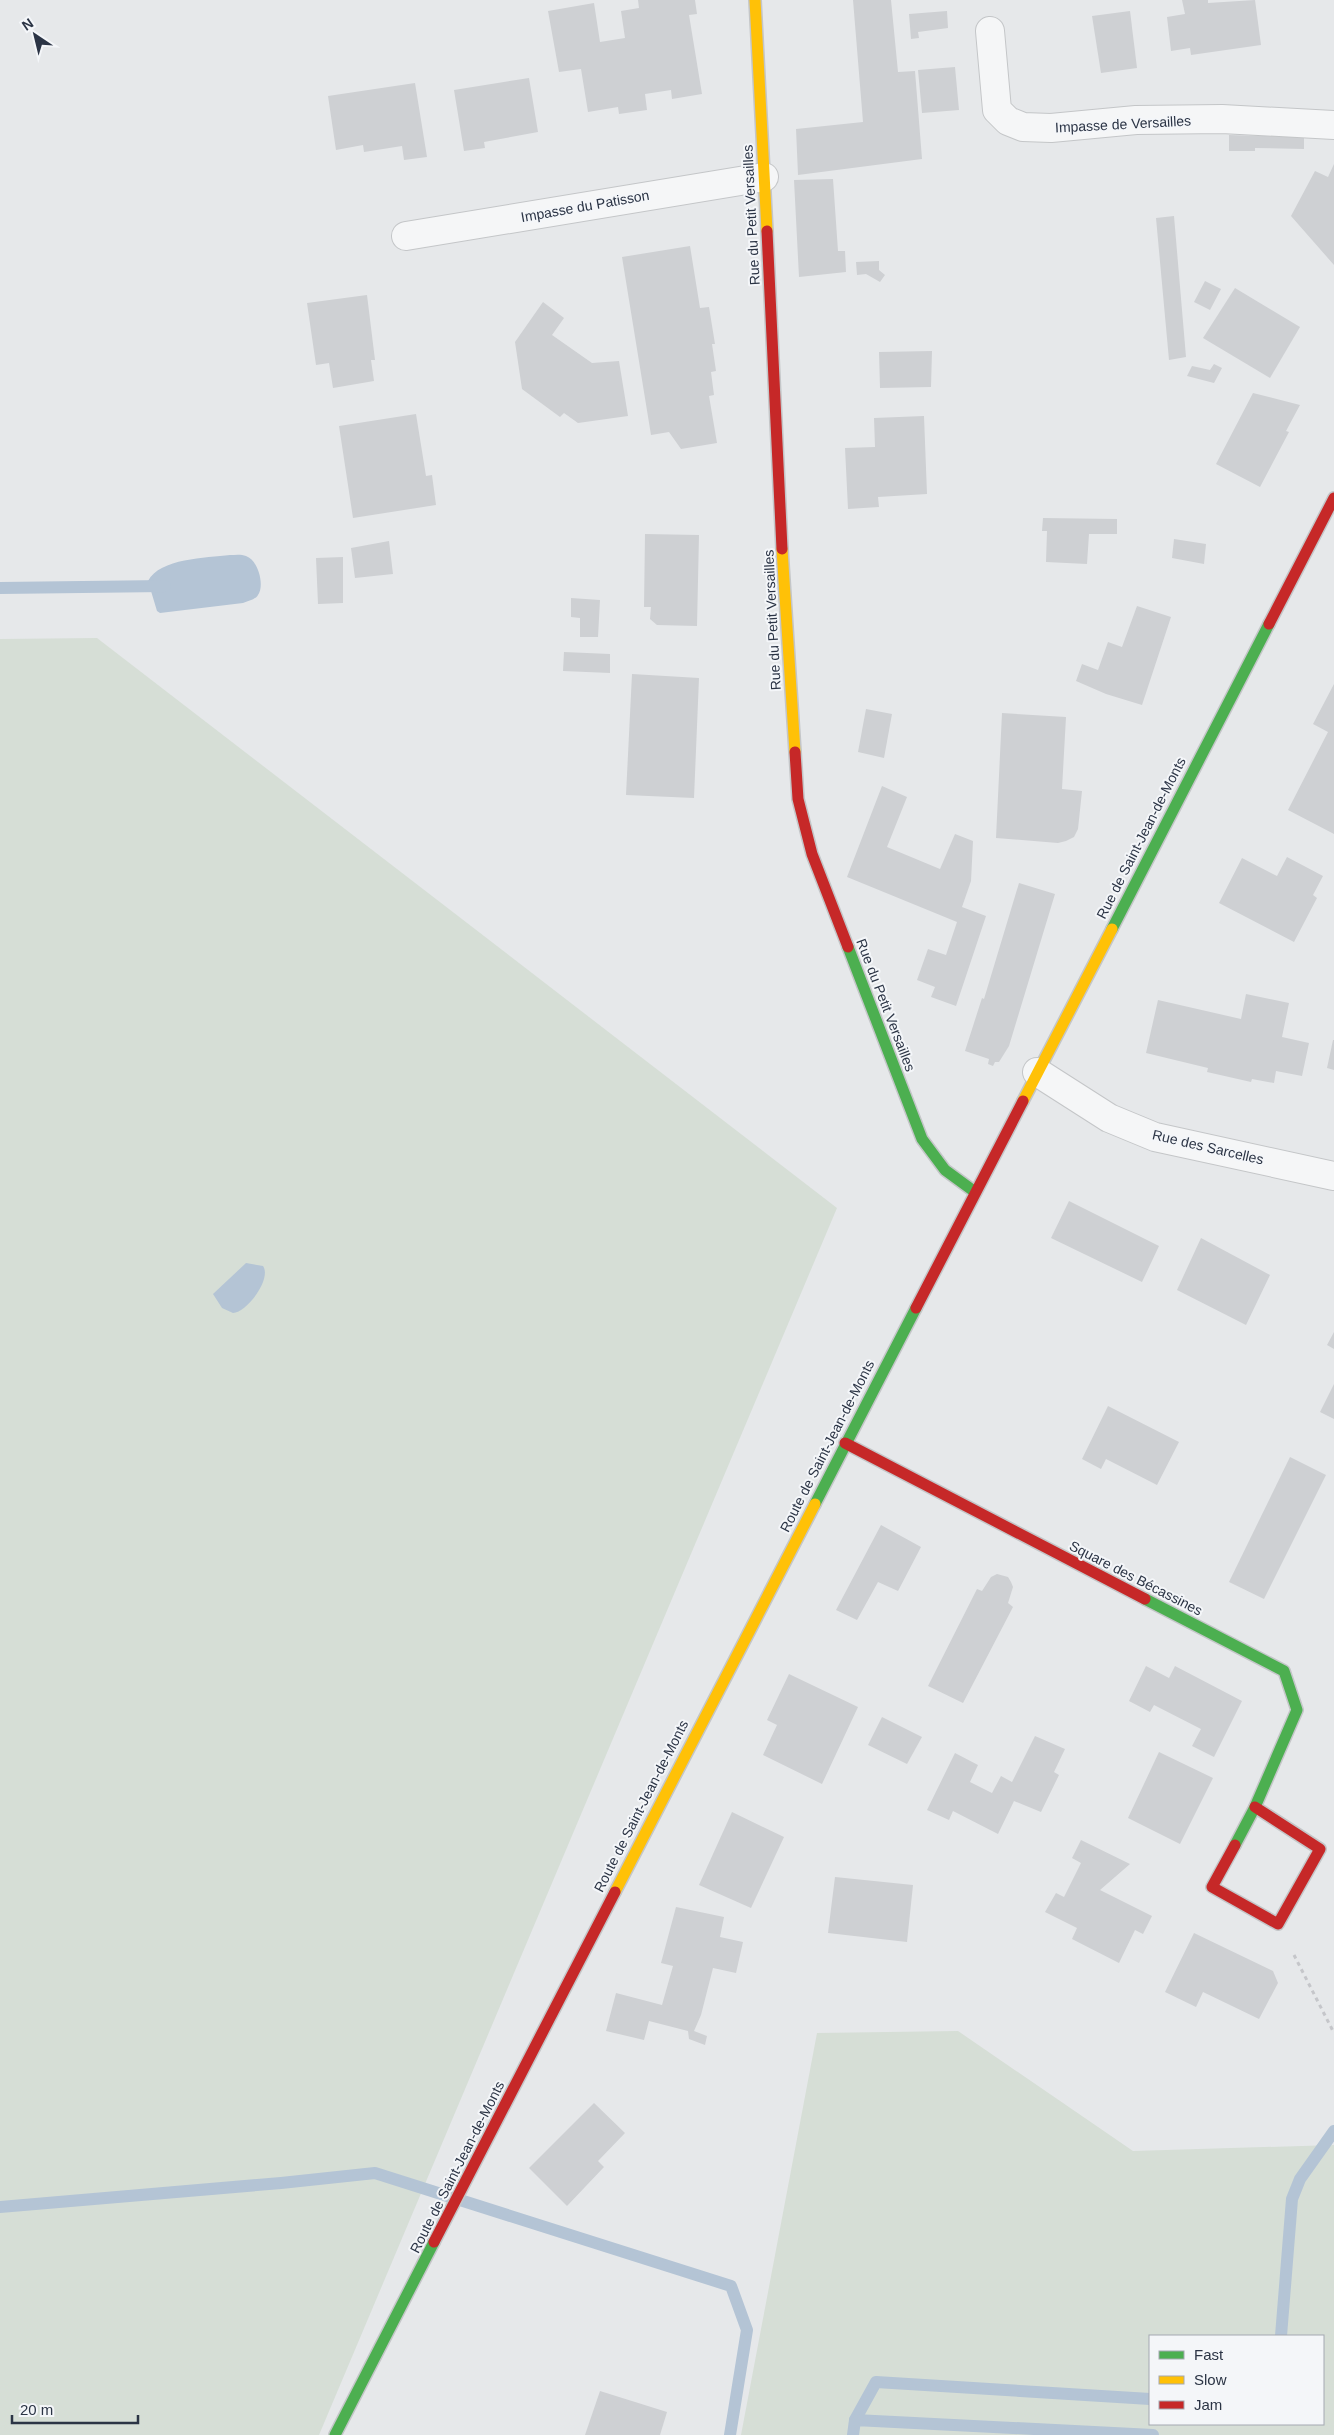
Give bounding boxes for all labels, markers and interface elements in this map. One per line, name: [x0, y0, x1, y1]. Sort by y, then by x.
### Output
north arrow: [10, 10, 60, 60]
text: N: [19, 15, 36, 34]
street label: Impasse de Versailles: [1055, 112, 1191, 136]
street label: Rue du Petit Versailles: [739, 144, 763, 286]
street label: Impasse du Patisson: [520, 187, 650, 225]
street label: Rue du Petit Versailles: [760, 549, 784, 691]
street label: Rue de Saint-Jean-de-Monts: [1093, 755, 1189, 921]
street label: Rue du Petit Versailles: [853, 936, 919, 1074]
street label: Rue des Sarcelles: [1151, 1126, 1265, 1168]
street label: Route de Saint-Jean-de-Monts: [777, 1357, 877, 1535]
street label: Square des Bécassines: [1067, 1537, 1205, 1619]
street label: Route de Saint-Jean-de-Monts: [591, 1717, 691, 1895]
street label: Route de Saint-Jean-de-Monts: [407, 2078, 507, 2256]
legend: [1149, 2335, 1324, 2425]
text: Fast: [1194, 2346, 1224, 2363]
text: Slow: [1194, 2371, 1227, 2388]
scale bar: [12, 2392, 139, 2424]
text: Jam: [1194, 2396, 1222, 2413]
text: 20 m: [20, 2401, 53, 2418]

